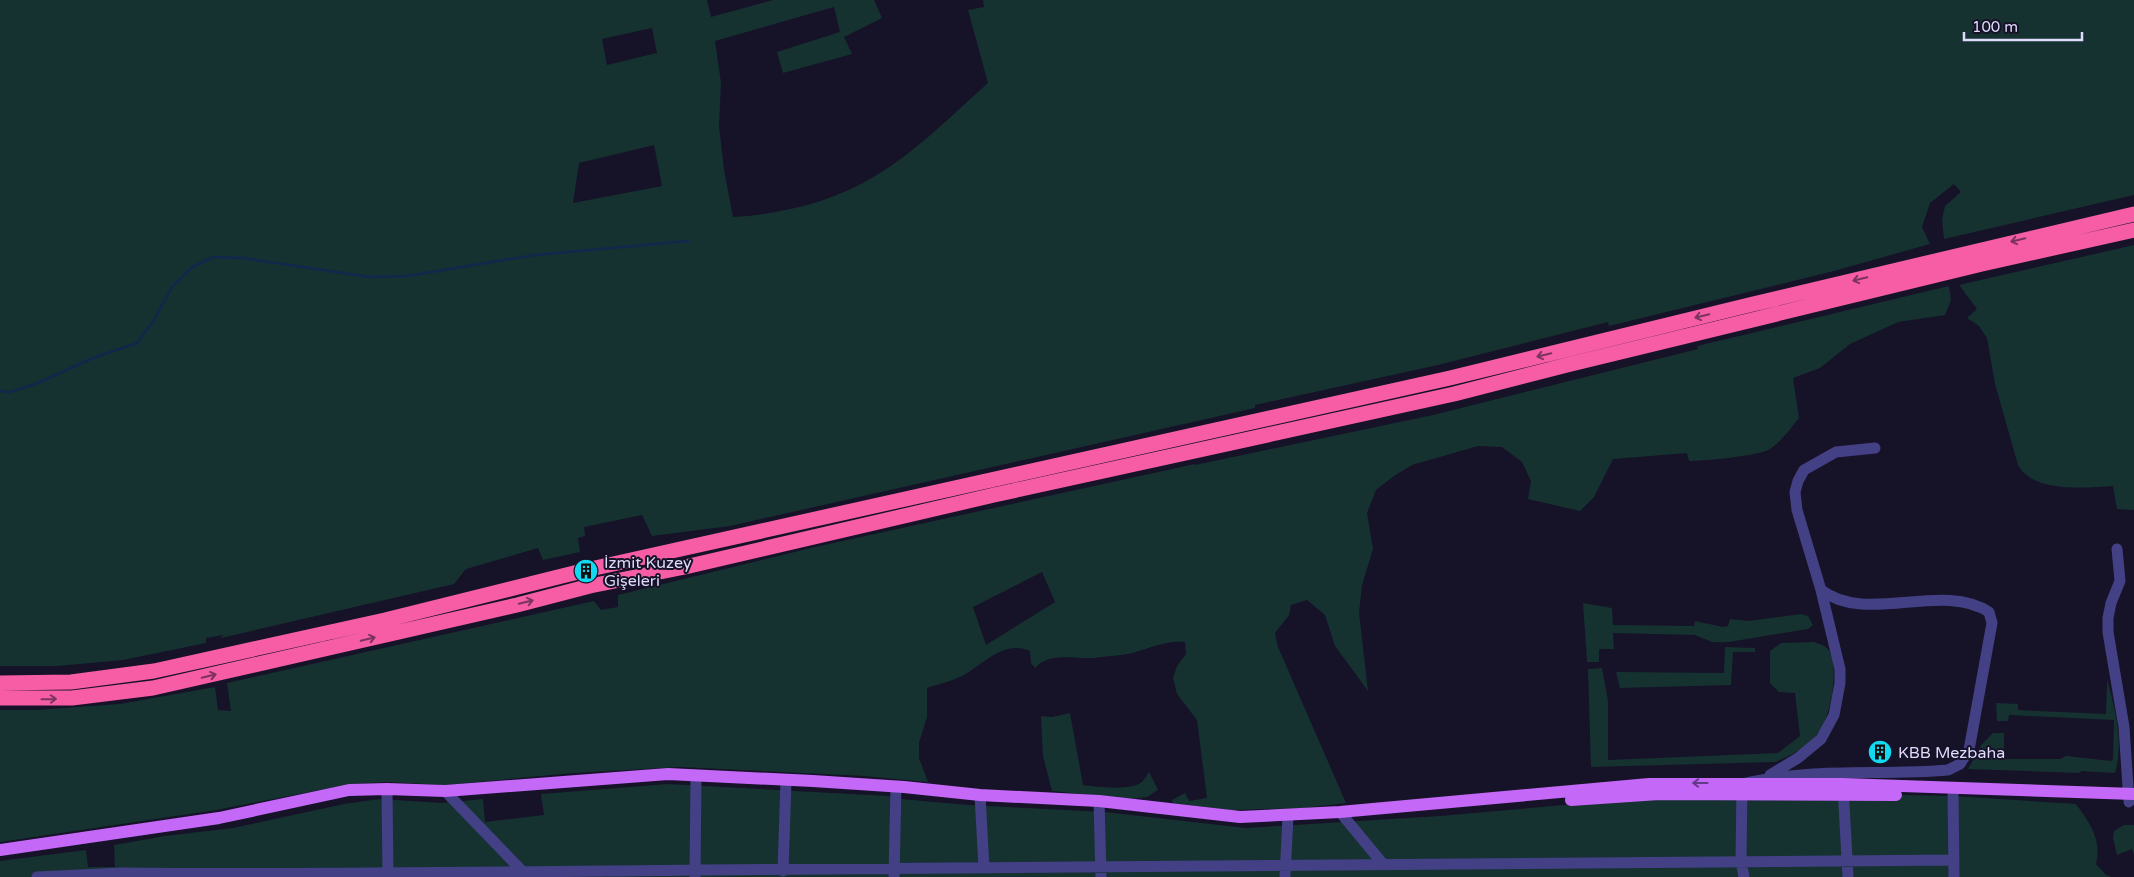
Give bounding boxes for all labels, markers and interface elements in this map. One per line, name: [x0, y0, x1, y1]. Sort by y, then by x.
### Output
scale bar: [1964, 10, 2082, 42]
text: 100 m: [1972, 18, 2018, 36]
one-way arrow: [2010, 236, 2026, 245]
one-way arrow: [1853, 275, 1869, 284]
one-way arrow: [1694, 312, 1710, 321]
one-way arrow: [1536, 350, 1552, 360]
place label: İzmit Kuzey Gişeleri: [604, 553, 692, 591]
building icon: İzmit Kuzey Gişeleri: [573, 558, 599, 584]
one-way arrow: [517, 597, 533, 607]
one-way arrow: [359, 634, 375, 643]
one-way arrow: [201, 671, 217, 680]
one-way arrow: [40, 694, 56, 703]
building icon: KBB Mezbaha: [1867, 739, 1893, 765]
place label: KBB Mezbaha: [1898, 743, 2005, 763]
one-way arrow: [1693, 778, 1709, 788]

